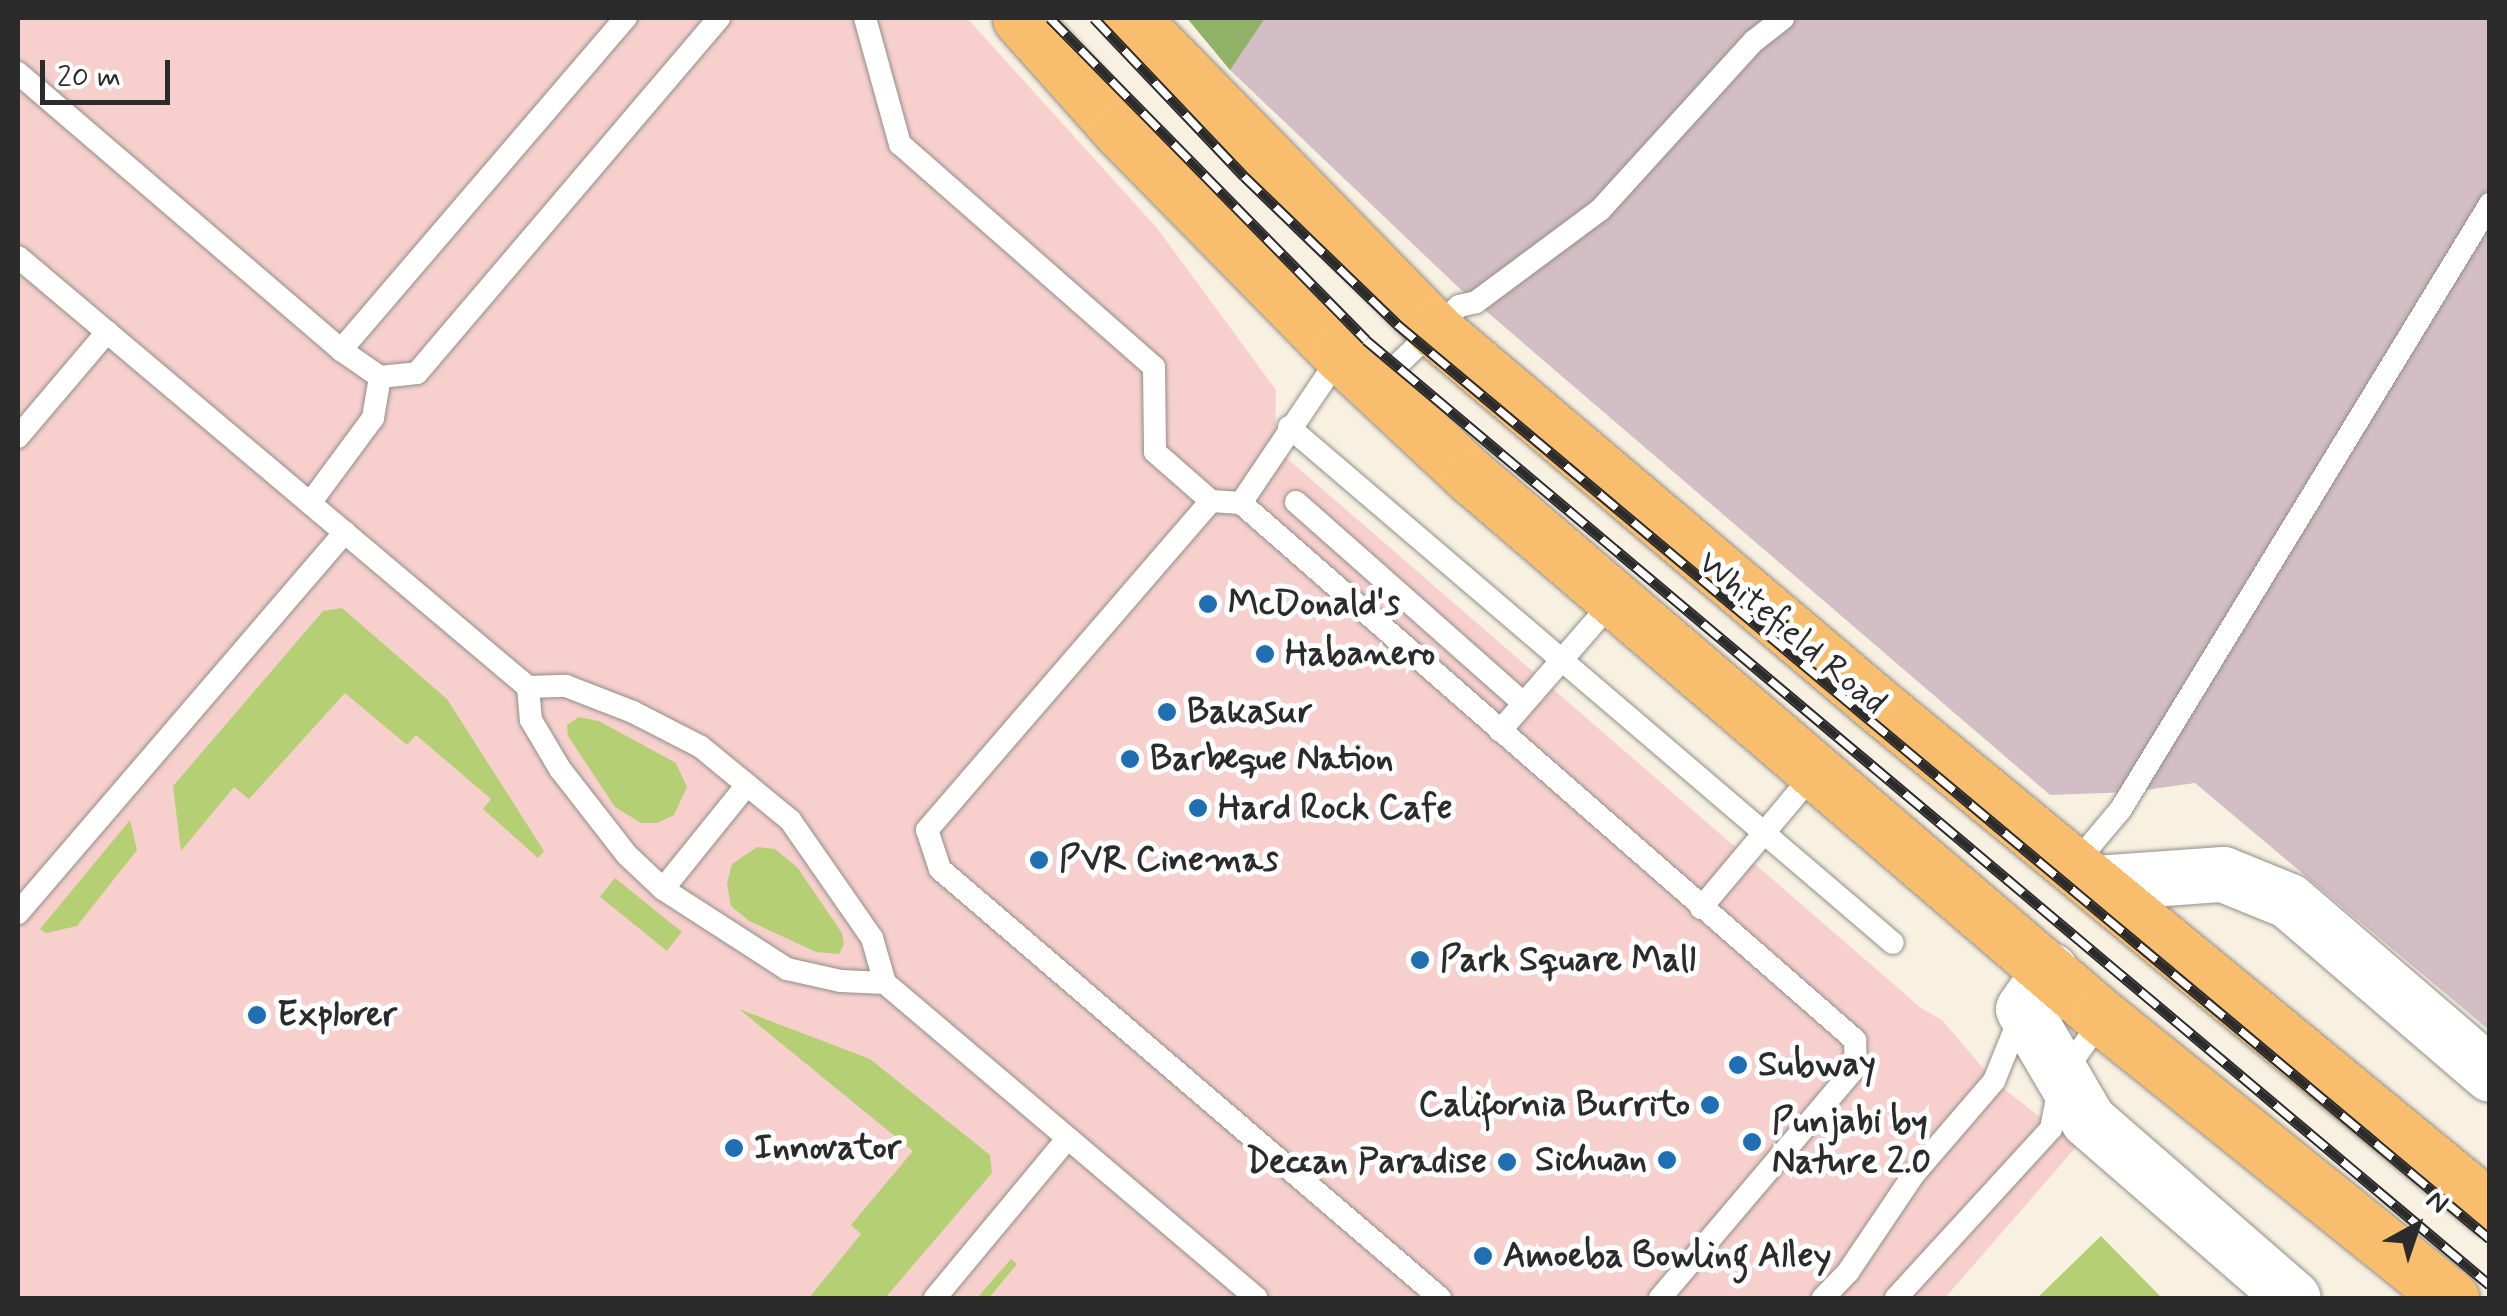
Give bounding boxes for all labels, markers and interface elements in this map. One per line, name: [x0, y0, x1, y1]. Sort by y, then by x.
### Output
scale bar: [45, 40, 175, 102]
text: 20 m: [57, 58, 121, 97]
street label: Whitefield Road: [1690, 542, 1894, 724]
place label: McDonald's: [1228, 583, 1400, 625]
marker: McDonald's: [1197, 593, 1219, 615]
place label: Habanero: [1285, 633, 1435, 675]
marker: Habanero: [1254, 643, 1276, 665]
place label: Bakasur: [1187, 691, 1313, 733]
marker: Bakasur: [1156, 701, 1178, 723]
place label: Barbeque Nation: [1150, 738, 1392, 780]
marker: Barbeque Nation: [1119, 748, 1141, 770]
place label: Hard Rock Cafe: [1218, 787, 1453, 829]
marker: Hard Rock Cafe: [1187, 797, 1209, 819]
place label: PVR Cinemas: [1059, 839, 1278, 881]
marker: PVR Cinemas: [1028, 849, 1050, 871]
place label: Park Square Mall: [1440, 939, 1696, 981]
marker: Park Square Mall: [1409, 949, 1431, 971]
place label: Explorer: [277, 994, 397, 1036]
marker: Explorer: [246, 1004, 268, 1026]
place label: Subway: [1758, 1044, 1876, 1086]
marker: Subway: [1727, 1054, 1749, 1076]
place label: California Burrito: [1422, 1084, 1690, 1126]
marker: California Burrito: [1699, 1094, 1721, 1116]
place label: Punjabi by Nature 2.0: [1772, 1101, 1931, 1183]
place label: Innovator: [754, 1127, 901, 1169]
marker: Punjabi by Nature 2.0: [1741, 1131, 1763, 1153]
marker: Innovator: [723, 1137, 745, 1159]
place label: Sichuan: [1535, 1139, 1647, 1181]
place label: Deccan Paradise: [1248, 1141, 1487, 1183]
marker: Sichuan: [1656, 1149, 1678, 1171]
marker: Deccan Paradise: [1496, 1151, 1518, 1173]
north arrow: [2367, 1176, 2467, 1276]
text: N: [2418, 1182, 2456, 1223]
place label: Amoeba Bowling Alley: [1503, 1235, 1830, 1277]
marker: Amoeba Bowling Alley: [1472, 1245, 1494, 1267]

